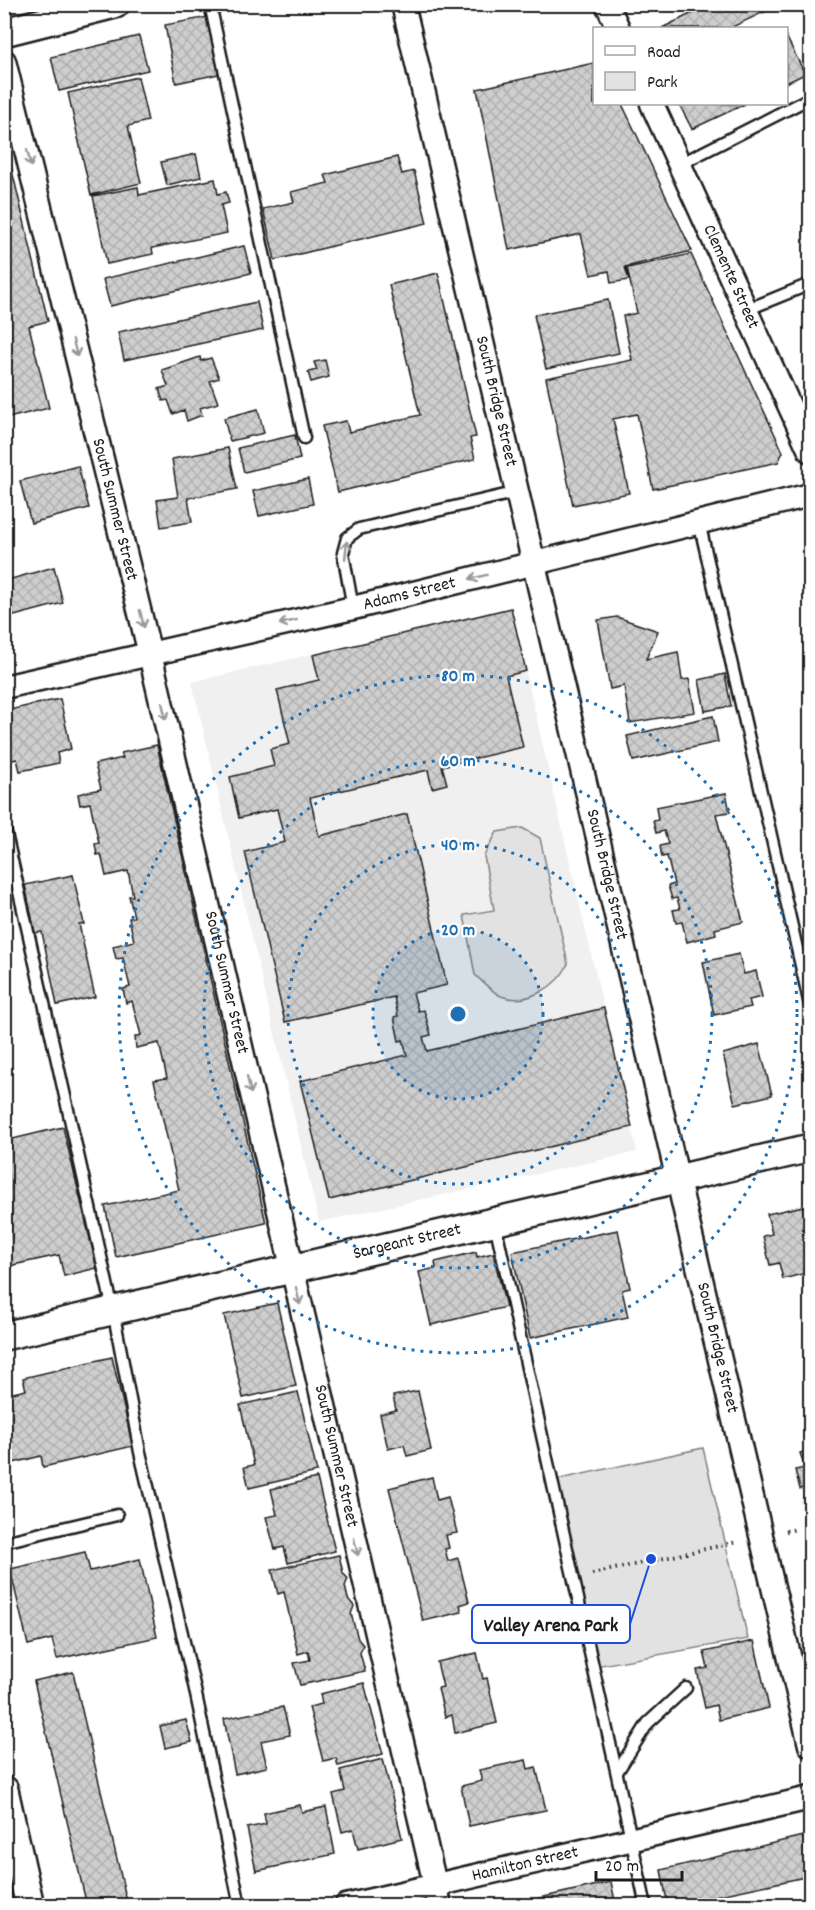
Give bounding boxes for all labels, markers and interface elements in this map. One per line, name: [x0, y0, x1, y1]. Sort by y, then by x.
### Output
legend: [593, 27, 788, 105]
text: Road: [647, 41, 681, 66]
text: Park: [647, 71, 678, 96]
one-way arrow: [23, 149, 35, 168]
street label: Clemente Street: [696, 221, 766, 333]
street label: South Bridge Street: [469, 333, 523, 469]
one-way arrow: [70, 338, 82, 357]
street label: South Summer Street: [85, 436, 144, 584]
one-way arrow: [341, 541, 352, 560]
street label: Adams Street: [361, 570, 459, 618]
one-way arrow: [468, 571, 487, 583]
one-way arrow: [136, 609, 148, 628]
one-way arrow: [279, 617, 298, 629]
text: 80 m: [441, 665, 475, 690]
one-way arrow: [158, 701, 170, 720]
text: 60 m: [440, 750, 476, 775]
street label: South Bridge Street: [579, 807, 634, 943]
text: 40 m: [441, 834, 475, 859]
street label: South Summer Street: [197, 909, 255, 1057]
text: 20 m: [441, 919, 475, 944]
centre of rings: [448, 1004, 468, 1024]
one-way arrow: [244, 1075, 256, 1094]
street label: Sargeant Street: [351, 1217, 464, 1267]
street label: South Bridge Street: [690, 1280, 745, 1416]
one-way arrow: [292, 1286, 304, 1305]
street label: South Summer Street: [307, 1382, 364, 1530]
one-way arrow: [351, 1537, 363, 1556]
callout: Valley Arena Park: [472, 1605, 630, 1643]
text: Valley Arena Park: [484, 1613, 618, 1641]
street label: Hamilton Street: [470, 1840, 581, 1889]
scale bar: [596, 1844, 682, 1882]
text: 20 m: [605, 1855, 639, 1880]

